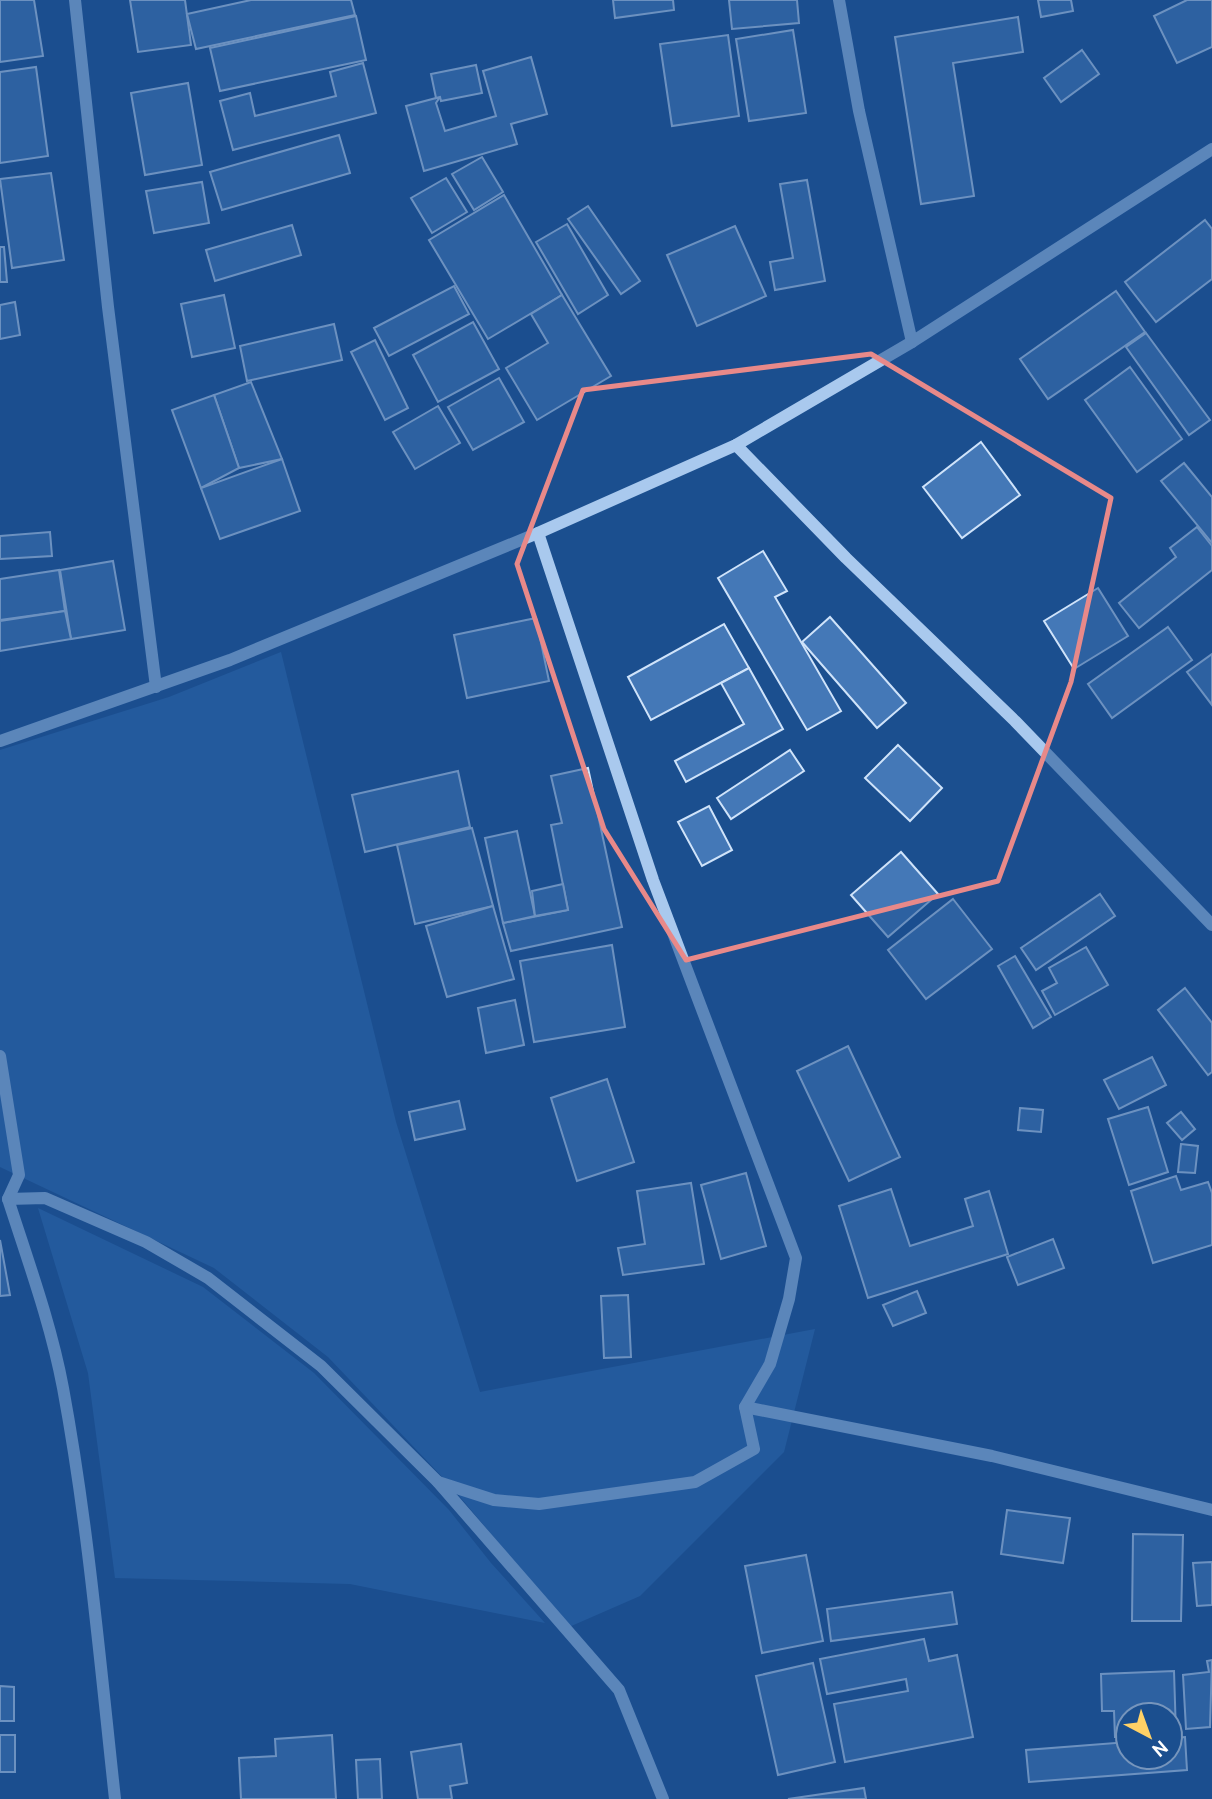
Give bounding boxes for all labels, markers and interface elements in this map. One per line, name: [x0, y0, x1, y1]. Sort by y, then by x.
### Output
north arrow: [1114, 1701, 1184, 1771]
text: N: [1147, 1735, 1172, 1762]

